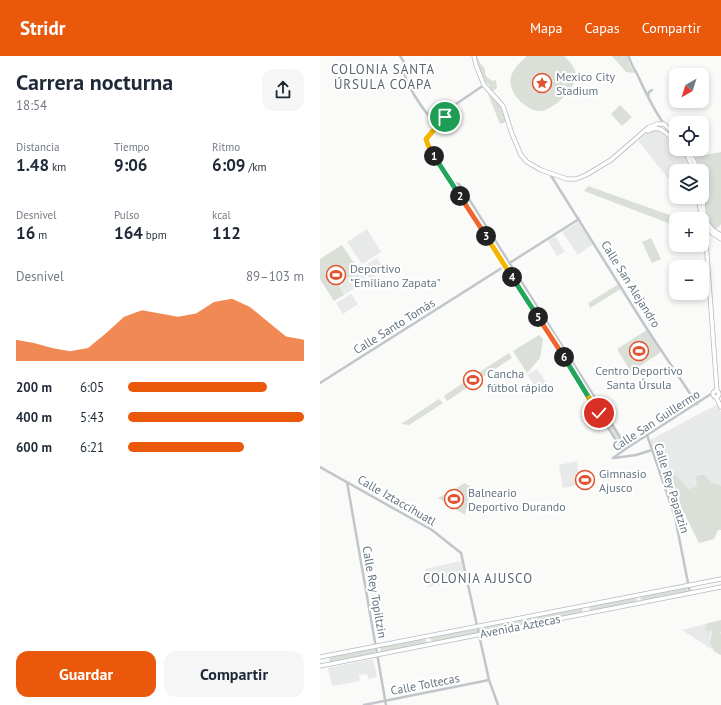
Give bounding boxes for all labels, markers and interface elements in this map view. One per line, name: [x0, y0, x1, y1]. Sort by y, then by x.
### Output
text: Stridr: [20, 16, 65, 40]
text: Mapa: [530, 19, 563, 37]
text: Capas: [585, 19, 620, 37]
text: Compartir: [642, 19, 701, 37]
district label: COLONIA SANTA ÚRSULA COAPA: [331, 61, 435, 93]
text: Carrera nocturna: [16, 68, 173, 96]
north arrow: [669, 68, 709, 108]
map controls: [669, 68, 709, 300]
button: share: [262, 69, 304, 111]
place label: Mexico City Stadium: [556, 69, 616, 98]
place icon: Mexico City Stadium: [531, 72, 553, 94]
text: 18:54: [16, 97, 47, 114]
pin: [428, 100, 462, 134]
icon: arrive: [434, 106, 456, 128]
button: locate: [669, 116, 709, 156]
text: Distancia: [16, 140, 59, 154]
text: Tiempo: [114, 140, 149, 154]
text: Ritmo: [212, 140, 240, 154]
pin: 1: [424, 146, 444, 166]
text: 1: [431, 149, 437, 163]
text: 1.48: [16, 154, 49, 176]
text: 9:06: [114, 154, 148, 176]
text: 6:09: [212, 154, 246, 176]
text: km: [49, 160, 66, 174]
text: /km: [246, 160, 267, 174]
button: layers: [669, 164, 709, 204]
pin: 2: [450, 186, 470, 206]
text: 2: [457, 189, 463, 203]
text: Desnivel: [16, 208, 56, 222]
text: Pulso: [114, 208, 139, 222]
text: kcal: [212, 208, 231, 222]
button: +: [669, 212, 709, 252]
text: 16: [16, 222, 35, 244]
text: 164: [114, 222, 143, 244]
text: 112: [212, 222, 241, 244]
pin: 3: [476, 226, 496, 246]
text: m: [35, 228, 47, 242]
text: bpm: [143, 228, 167, 242]
text: 3: [483, 229, 489, 243]
street label: Calle San Alejandro: [598, 238, 664, 330]
button: −: [669, 260, 709, 300]
place label: Deportivo "Emiliano Zapata": [350, 261, 441, 290]
sports icon: Deportivo "Emiliano Zapata": [325, 264, 347, 286]
pin: 4: [502, 267, 522, 287]
text: Desnivel: [16, 268, 64, 285]
text: 89–103 m: [246, 268, 304, 285]
text: 4: [509, 270, 515, 284]
street label: Calle Santo Tomás: [350, 295, 438, 357]
pin: 5: [528, 307, 548, 327]
text: 5: [535, 310, 541, 324]
sports icon: Centro Deportivo Santa Úrsula: [628, 340, 650, 362]
pin: 6: [554, 347, 574, 367]
text: 6: [561, 350, 567, 364]
place label: Centro Deportivo Santa Úrsula: [595, 363, 683, 392]
place label: Cancha fútbol rápido: [487, 366, 554, 395]
sports icon: Cancha fútbol rápido: [462, 369, 484, 391]
text: 200 m: [16, 379, 52, 396]
text: 6:05: [80, 379, 104, 396]
street label: Calle San Guillermo: [609, 386, 703, 454]
pin: [582, 396, 616, 430]
icon: check: [588, 402, 610, 424]
text: 400 m: [16, 409, 52, 426]
text: 5:43: [80, 409, 104, 426]
text: 600 m: [16, 439, 52, 456]
text: 6:21: [80, 439, 104, 456]
street label: Calle Rey Papatzin: [651, 441, 693, 535]
place label: Gimnasio Ajusco: [599, 466, 647, 495]
sports icon: Gimnasio Ajusco: [574, 469, 596, 491]
street label: Calle Iztaccíhuatl: [355, 471, 439, 529]
place label: Balneario Deportivo Durando: [468, 485, 566, 514]
sports icon: Balneario Deportivo Durando: [443, 488, 465, 510]
street label: Calle Rey Topiltzin: [360, 545, 390, 639]
district label: COLONIA AJUSCO: [423, 570, 533, 587]
street label: Avenida Aztecas: [478, 611, 562, 641]
button: Guardar: [16, 651, 156, 697]
button: Compartir: [164, 651, 304, 697]
street label: Calle Toltecas: [389, 670, 461, 698]

